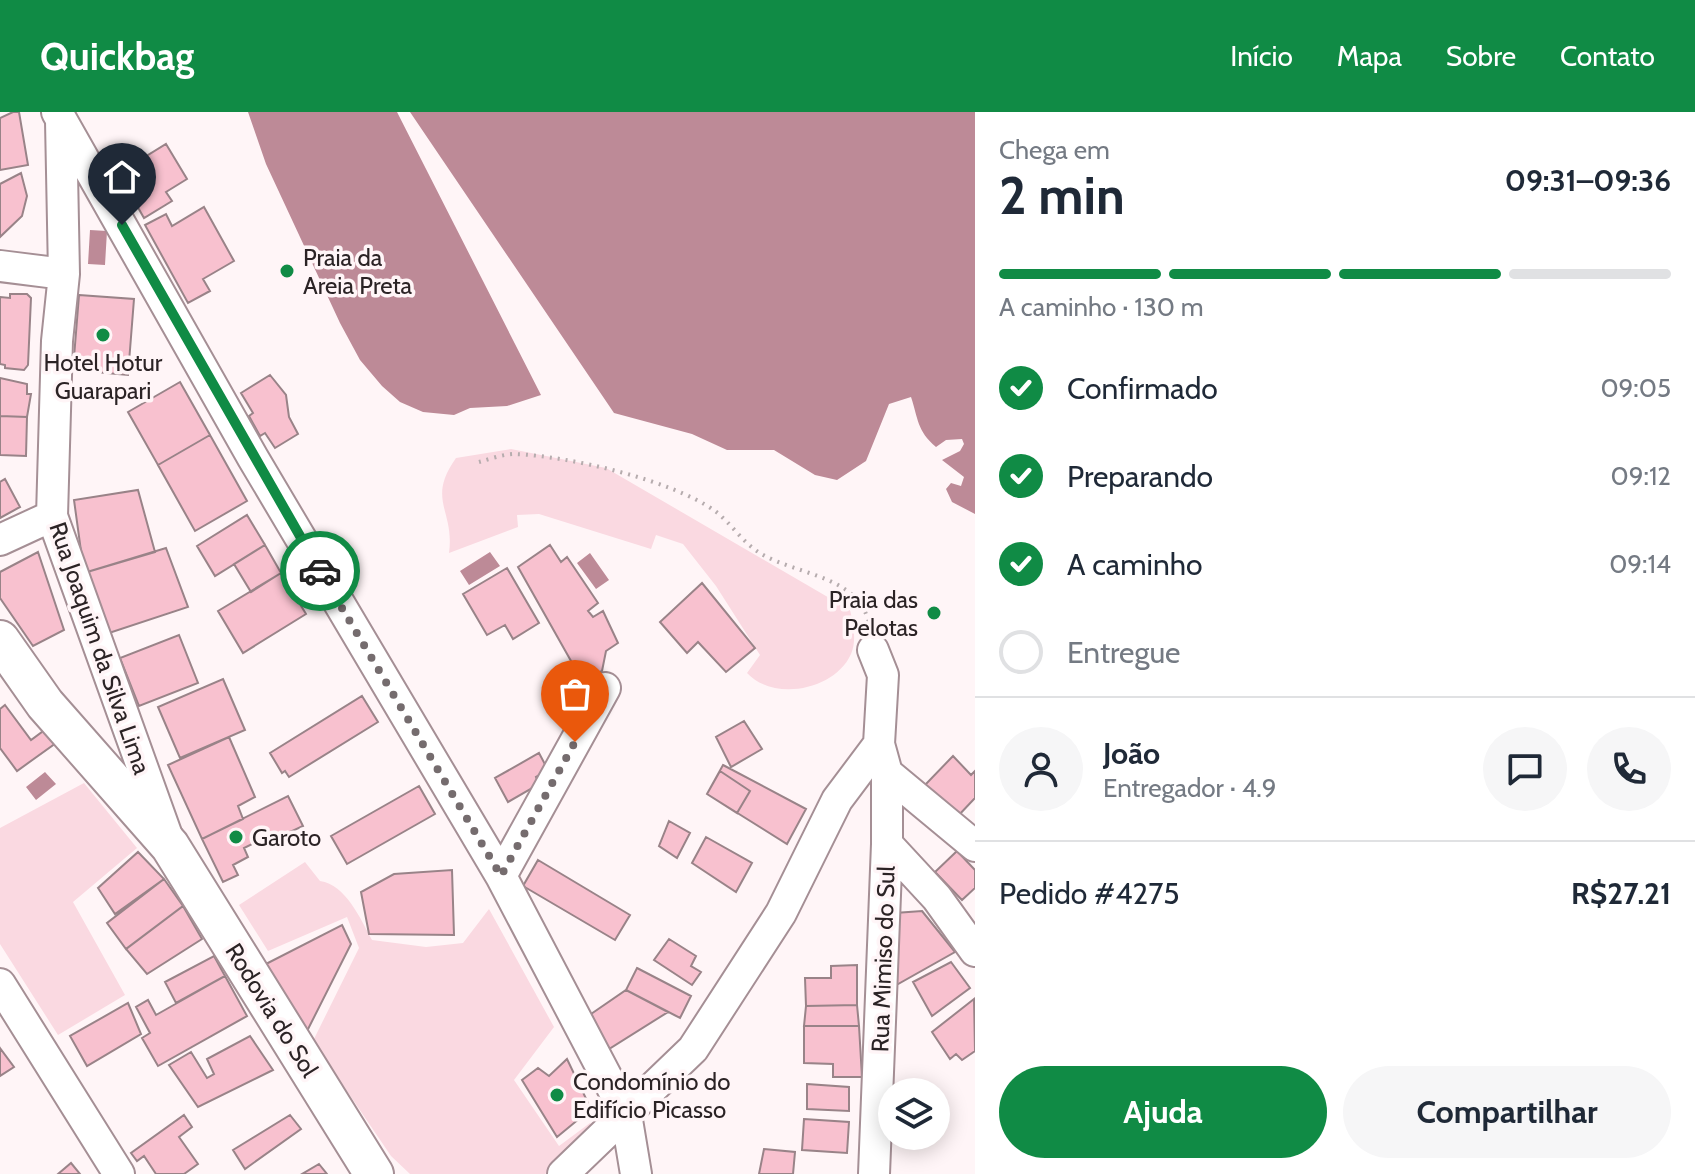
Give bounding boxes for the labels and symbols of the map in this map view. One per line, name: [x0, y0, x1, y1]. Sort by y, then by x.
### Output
pin: [88, 143, 156, 225]
place label: Praia da Areia Preta: [303, 243, 413, 300]
marker: Praia da Areia Preta: [278, 262, 296, 280]
marker: Hotel Hotur Guarapari: [94, 326, 112, 344]
place label: Hotel Hotur Guarapari: [44, 348, 163, 405]
street label: Rua Joaquim da Silva Lima: [43, 518, 157, 778]
courier: [280, 531, 360, 611]
place label: Praia das Pelotas: [829, 585, 918, 642]
marker: Praia das Pelotas: [925, 604, 943, 622]
pin: [541, 660, 609, 742]
place label: Garoto: [252, 823, 321, 852]
marker: Garoto: [227, 828, 245, 846]
street label: Rua Mimiso do Sul: [865, 865, 901, 1053]
street label: Rodovia do Sol: [219, 938, 325, 1082]
place label: Condomínio do Edifício Picasso: [573, 1067, 730, 1124]
marker: Condomínio do Edifício Picasso: [548, 1086, 566, 1104]

